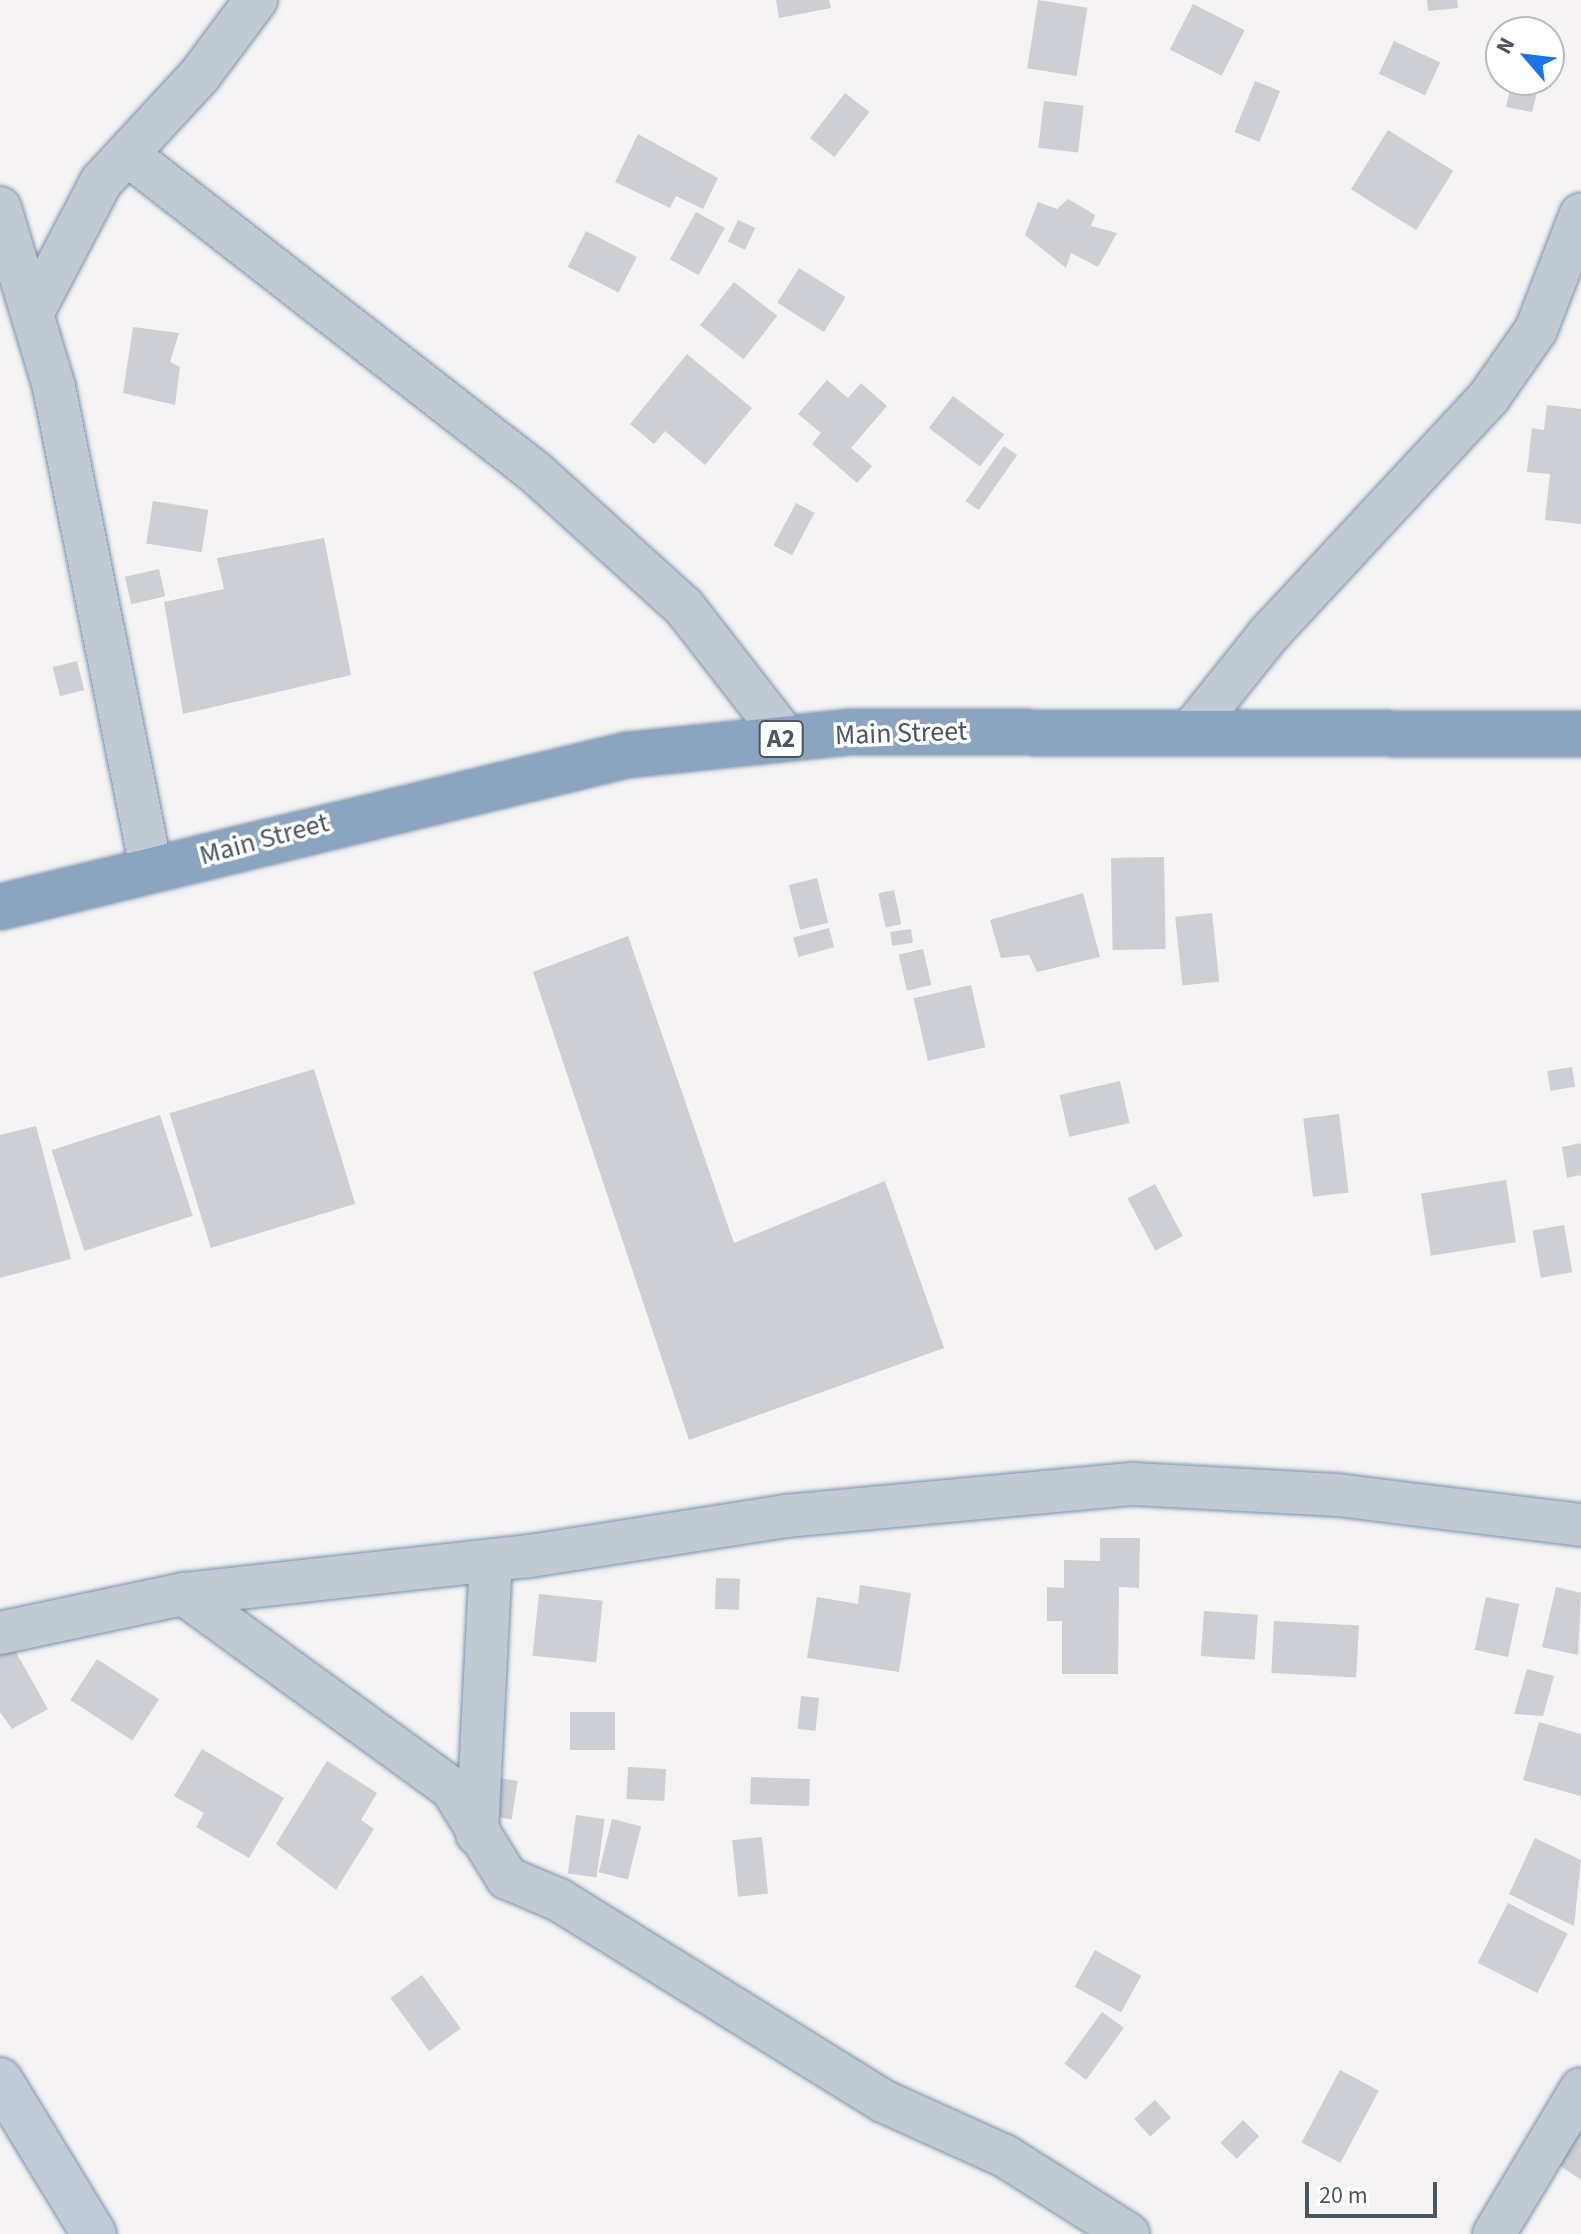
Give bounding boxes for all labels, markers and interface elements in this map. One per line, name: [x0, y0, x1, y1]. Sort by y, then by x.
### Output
north arrow: [1485, 16, 1565, 96]
text: N: [1488, 32, 1523, 60]
street label: Main Street: [834, 714, 968, 752]
road number: A2: [757, 717, 805, 761]
street label: Main Street: [196, 806, 332, 872]
scale bar: [1309, 2166, 1441, 2216]
text: 20 m: [1319, 2178, 1368, 2213]

